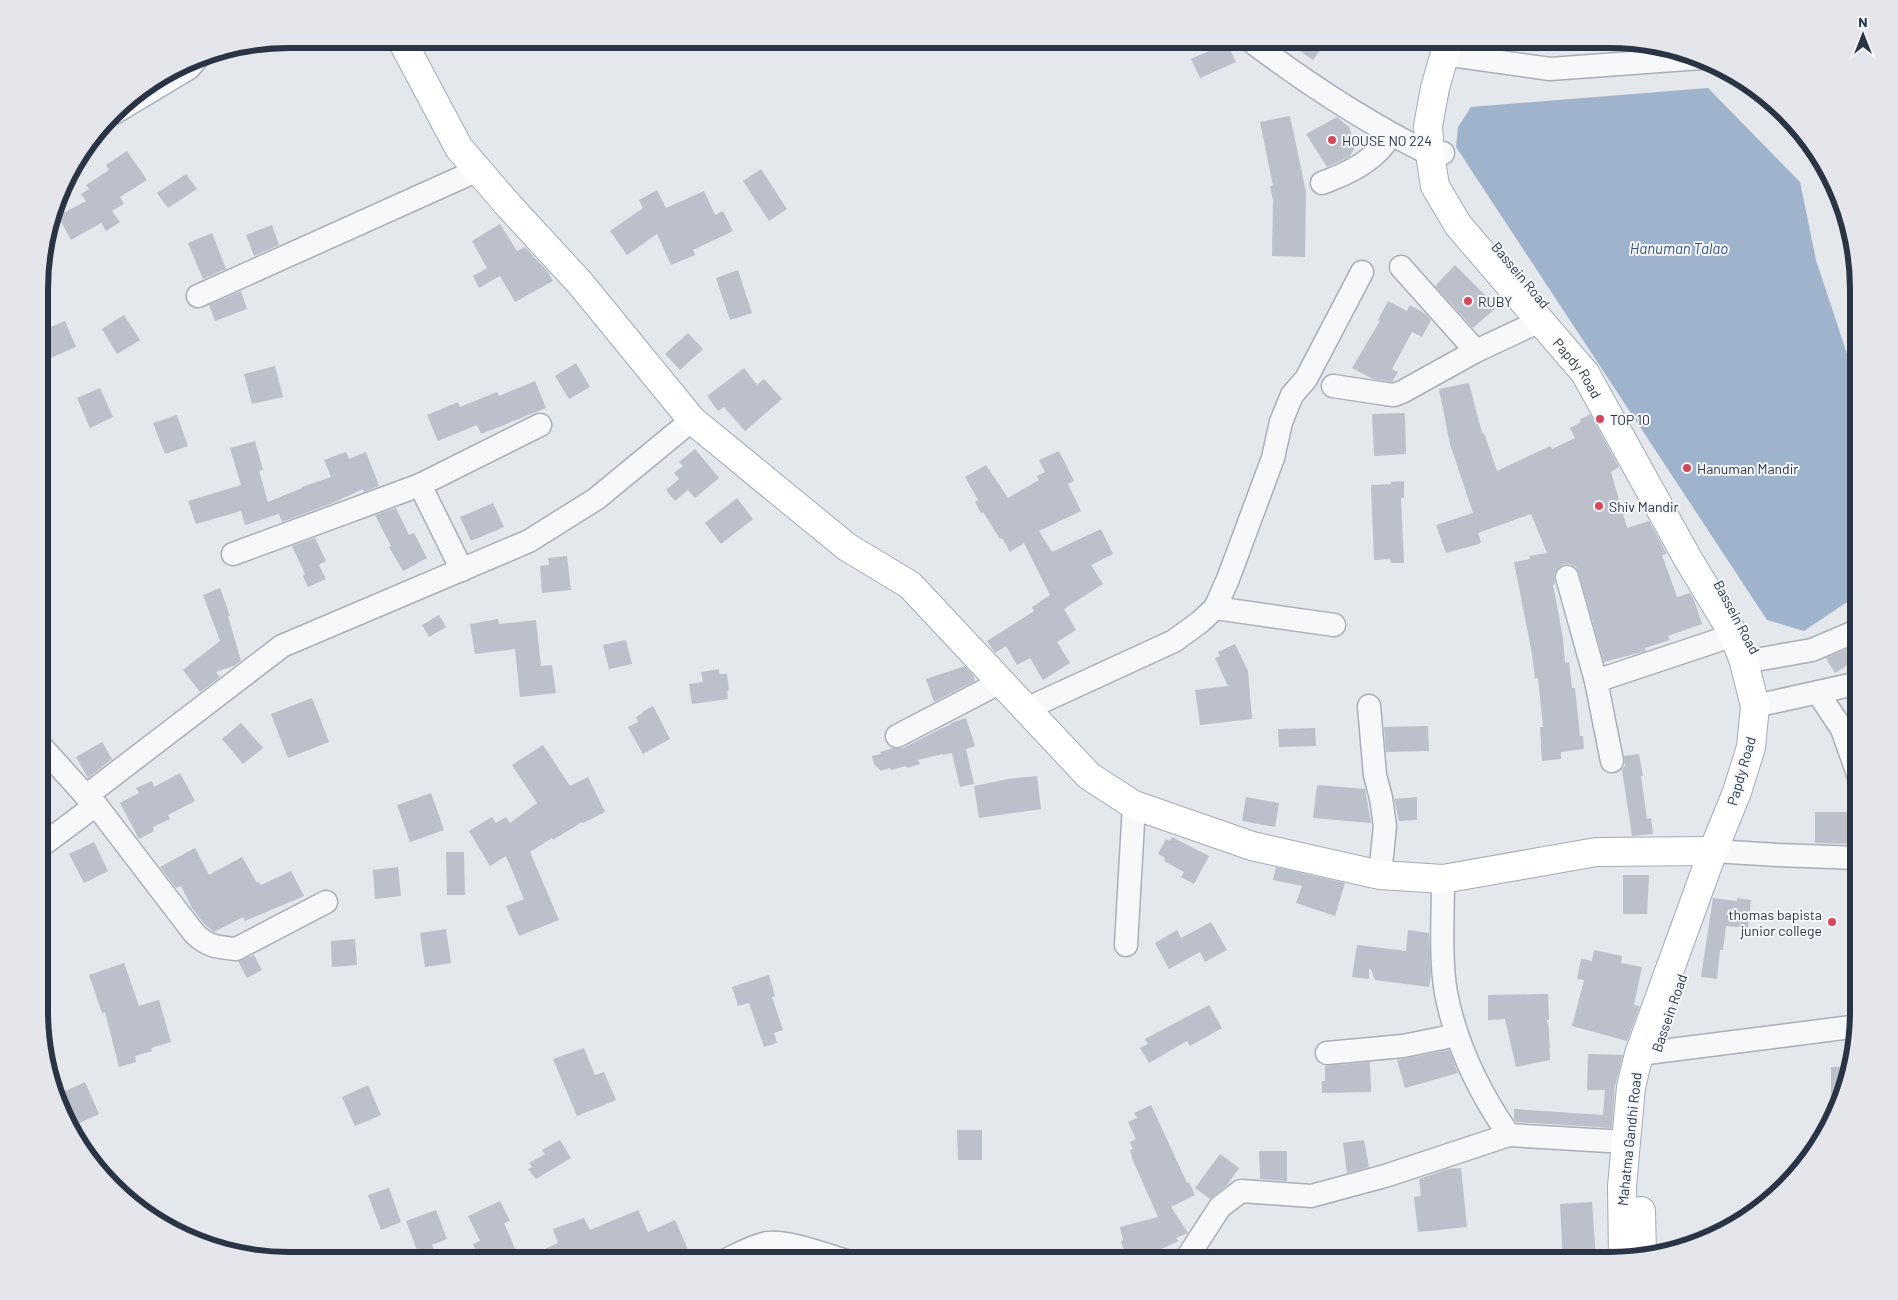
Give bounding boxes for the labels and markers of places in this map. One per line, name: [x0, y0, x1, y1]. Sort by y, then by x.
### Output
place label: HOUSE NO 224: [1342, 132, 1432, 149]
marker: HOUSE NO 224: [1326, 134, 1338, 146]
place label: RUBY: [1478, 293, 1512, 310]
marker: RUBY: [1462, 295, 1474, 307]
place label: TOP 10: [1610, 411, 1650, 428]
marker: TOP 10: [1594, 413, 1606, 425]
place label: Hanuman Mandir: [1697, 460, 1798, 477]
marker: Hanuman Mandir: [1681, 462, 1693, 474]
place label: Shiv Mandir: [1609, 498, 1679, 515]
marker: Shiv Mandir: [1593, 500, 1605, 512]
place label: thomas bapista junior college: [1728, 906, 1822, 939]
marker: thomas bapista junior college: [1826, 916, 1838, 928]

